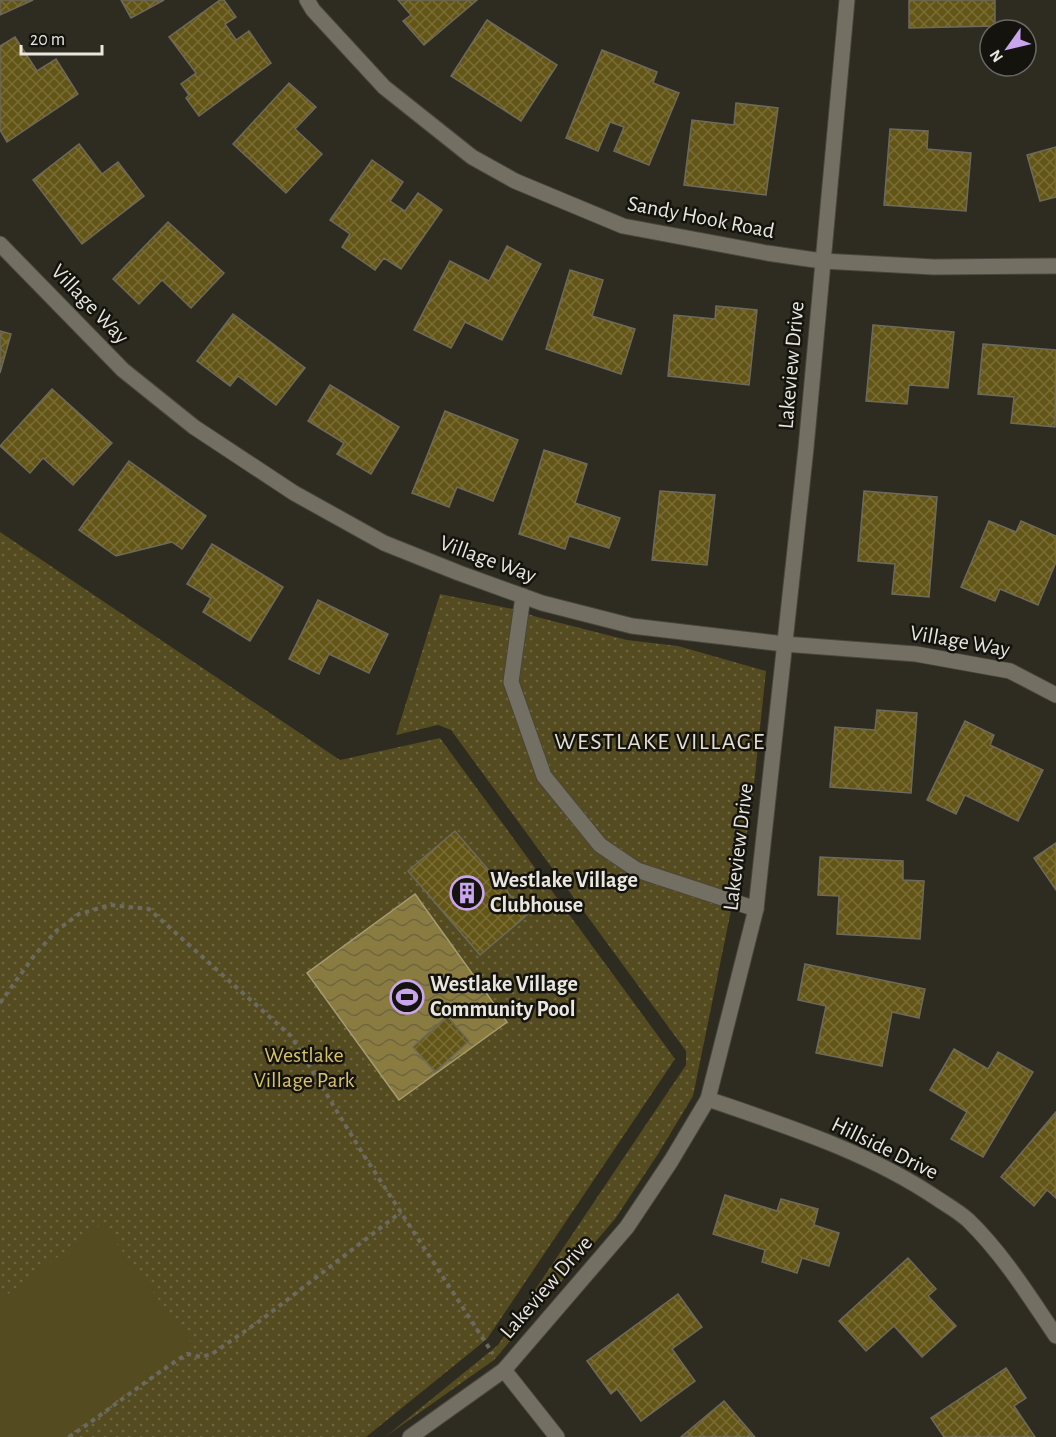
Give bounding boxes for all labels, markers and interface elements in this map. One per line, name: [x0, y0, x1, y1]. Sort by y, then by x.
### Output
scale bar: [21, 18, 102, 56]
north arrow: [978, 18, 1038, 78]
text: 20 m: [30, 31, 65, 49]
text: N: [987, 47, 1006, 65]
street label: Sandy Hook Road: [626, 192, 776, 242]
street label: Village Way: [47, 260, 133, 348]
street label: Lakeview Drive: [774, 300, 808, 430]
street label: Village Way: [437, 531, 540, 587]
street label: Village Way: [908, 621, 1012, 661]
district label: WESTLAKE VILLAGE: [554, 730, 766, 754]
street label: Lakeview Drive: [719, 782, 757, 912]
place label: Westlake Village Clubhouse: [490, 869, 638, 916]
building icon: Westlake Village Clubhouse: [449, 875, 485, 911]
place label: Westlake Village Community Pool: [430, 973, 578, 1021]
sports icon: Westlake Village Community Pool: [389, 979, 425, 1015]
park label: Westlake Village Park: [253, 1044, 355, 1091]
street label: Hillside Drive: [828, 1113, 942, 1183]
street label: Lakeview Drive: [496, 1231, 596, 1343]

